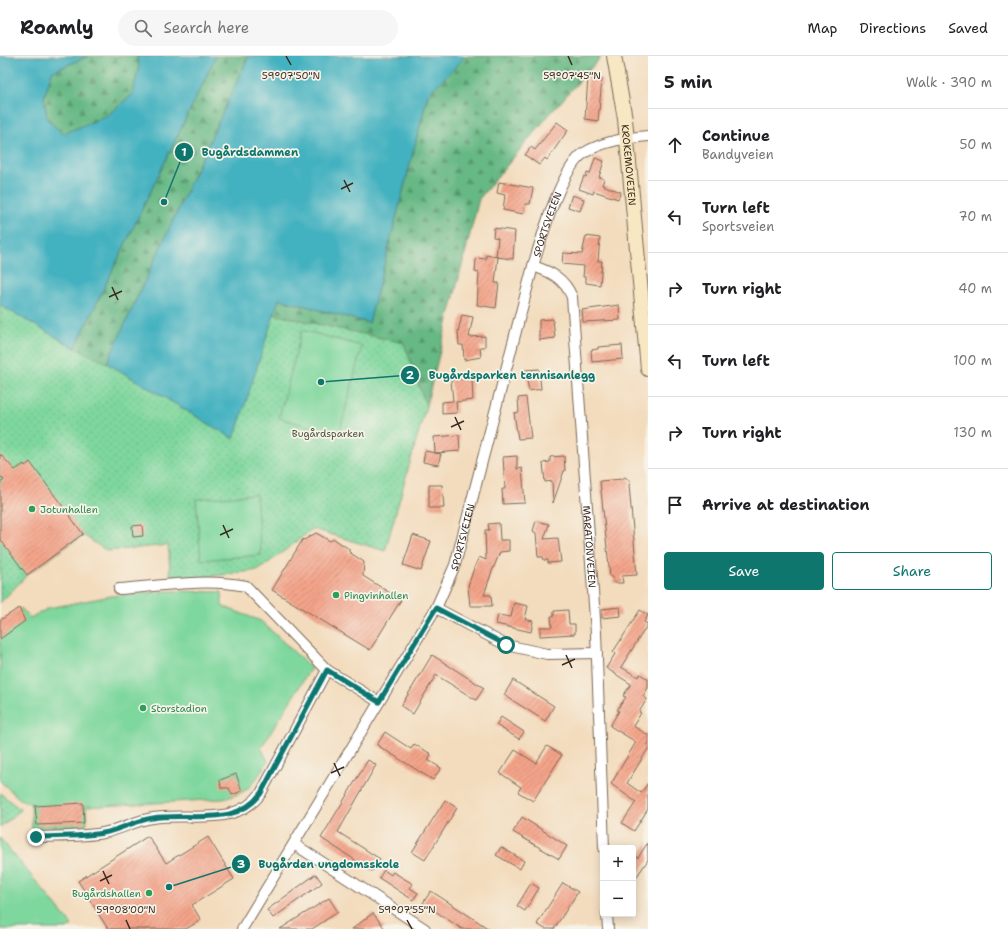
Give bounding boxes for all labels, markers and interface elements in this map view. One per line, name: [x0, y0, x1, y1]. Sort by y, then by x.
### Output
search box: [118, 10, 398, 46]
text: Roamly: [20, 15, 94, 40]
icon: search: [132, 17, 154, 39]
text: Search here: [164, 18, 249, 38]
text: Map: [808, 19, 838, 37]
text: Directions: [860, 19, 926, 37]
text: Saved: [948, 19, 988, 37]
text: 59°07'50"N: [262, 69, 320, 82]
text: 59°07'45"N: [543, 69, 601, 82]
text: 5 min: [664, 71, 712, 93]
text: Walk · 390 m: [906, 74, 992, 91]
street label: KROKEMOVEIEN: [619, 124, 639, 206]
text: Continue: [702, 126, 770, 146]
icon: ahead: [664, 134, 686, 156]
text: 50 m: [959, 136, 992, 153]
callout: Bugårdsdammen: [174, 140, 306, 163]
text: 1: [181, 144, 187, 160]
text: Bugårdsdammen: [202, 145, 299, 160]
text: Bandyveien: [702, 146, 774, 163]
street label: SPORTSVEIEN: [530, 190, 564, 259]
text: Turn left: [702, 198, 770, 218]
icon: left: [664, 206, 686, 228]
text: 70 m: [958, 208, 992, 225]
text: Sportsveien: [702, 218, 774, 235]
icon: right: [664, 278, 686, 300]
text: Turn right: [702, 279, 782, 299]
text: 40 m: [958, 280, 992, 297]
icon: left: [664, 350, 686, 372]
text: Turn left: [702, 351, 770, 371]
text: 100 m: [953, 352, 992, 369]
callout: Bugårdsparken tennisanlegg: [400, 363, 603, 386]
text: 2: [406, 367, 415, 383]
text: Bugårdsparken tennisanlegg: [429, 368, 595, 383]
icon: right: [664, 422, 686, 444]
text: Turn right: [702, 423, 782, 443]
text: 130 m: [954, 424, 992, 441]
park label: Bugårdsparken: [292, 427, 364, 440]
icon: arrive: [664, 494, 686, 516]
text: Arrive at destination: [702, 495, 870, 515]
street label: SPORTSVEIEN: [447, 502, 477, 572]
place label: Jotunhallen: [40, 503, 98, 516]
marker: Jotunhallen: [27, 504, 37, 514]
street label: MARATONVEIEN: [580, 505, 599, 588]
button: Save: [664, 552, 824, 590]
button: Share: [832, 552, 992, 590]
place label: Pingvinhallen: [344, 589, 408, 602]
marker: Pingvinhallen: [331, 590, 341, 600]
route start: [497, 636, 515, 654]
place label: Storstadion: [151, 702, 207, 715]
marker: Storstadion: [138, 703, 148, 713]
route end: [27, 828, 45, 846]
map controls: [600, 845, 636, 917]
button: +: [600, 845, 636, 881]
callout: Bugården ungdomsskole: [231, 852, 408, 875]
text: 3: [237, 856, 245, 872]
text: Bugården ungdomsskole: [259, 857, 400, 872]
button: −: [600, 881, 636, 917]
place label: Bugårdshallen: [72, 887, 141, 900]
marker: Bugårdshallen: [144, 888, 154, 898]
text: 59°08'00"N: [96, 903, 156, 916]
text: 59°07'55"N: [378, 903, 436, 916]

